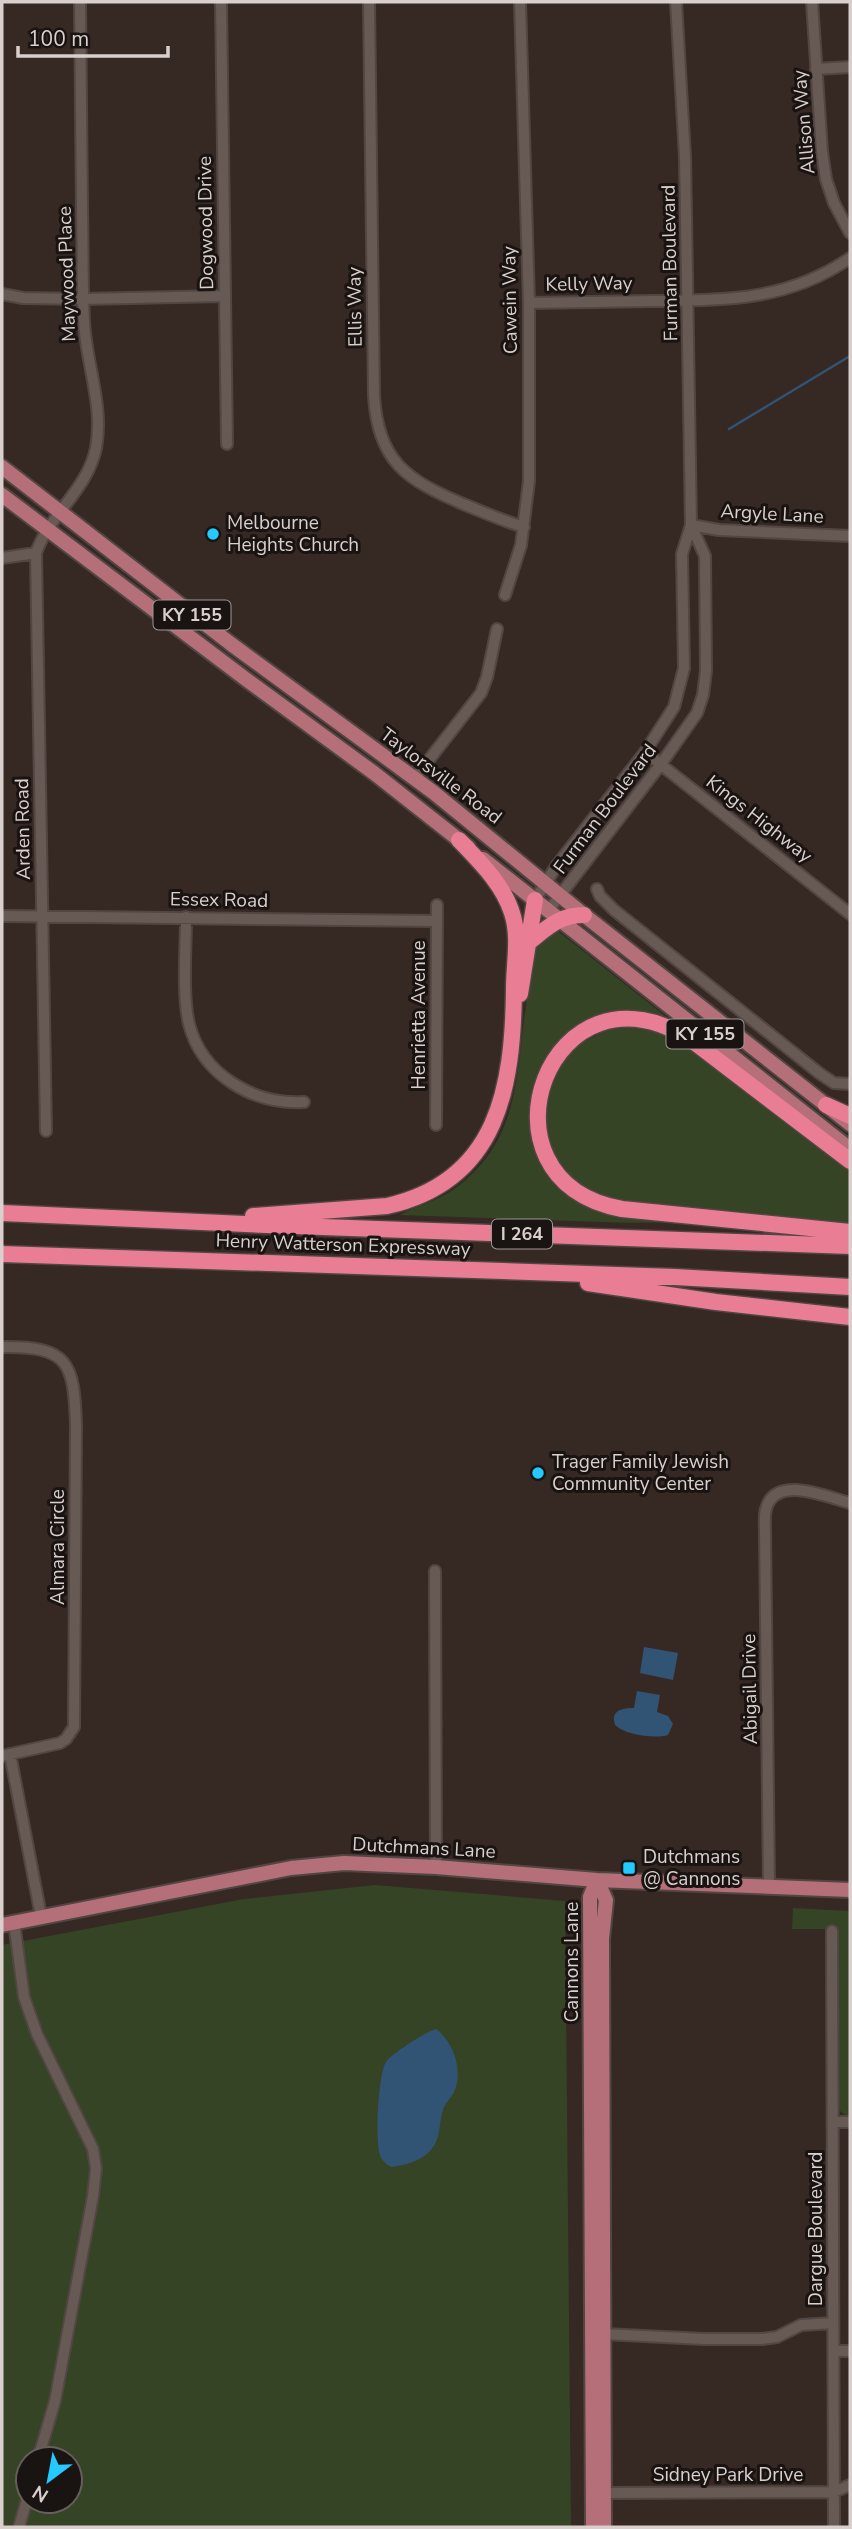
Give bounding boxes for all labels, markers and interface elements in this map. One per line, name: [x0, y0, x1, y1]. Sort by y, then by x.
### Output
scale bar: [18, 14, 168, 58]
text: 100 m: [28, 25, 89, 53]
street label: Allison Way: [786, 69, 822, 175]
street label: Dogwood Drive: [192, 156, 220, 290]
street label: Furman Boulevard: [656, 184, 684, 342]
street label: Maywood Place: [52, 206, 82, 342]
street label: Cawein Way: [496, 246, 524, 354]
street label: Ellis Way: [341, 266, 369, 347]
street label: Kelly Way: [545, 270, 633, 298]
street label: Argyle Lane: [720, 498, 824, 530]
place label: Melbourne Heights Church: [227, 510, 359, 558]
marker: Melbourne Heights Church: [205, 526, 221, 542]
road number: KY 155: [154, 600, 230, 630]
street label: Taylorsville Road: [375, 722, 507, 830]
street label: Furman Boulevard: [547, 739, 663, 879]
street label: Kings Highway: [700, 769, 818, 869]
street label: Arden Road: [9, 778, 37, 880]
street label: Essex Road: [170, 886, 268, 914]
street label: Henrietta Avenue: [406, 940, 432, 1090]
road number: KY 155: [666, 1020, 744, 1049]
road number: I 264: [492, 1219, 552, 1248]
street label: Henry Watterson Expressway: [215, 1228, 471, 1262]
place label: Trager Family Jewish Community Center: [552, 1449, 729, 1497]
marker: Trager Family Jewish Community Center: [530, 1465, 546, 1481]
street label: Almara Circle: [45, 1489, 71, 1605]
street label: Abigail Drive: [736, 1634, 764, 1744]
street label: Dutchmans Lane: [352, 1831, 496, 1865]
place label: Dutchmans @ Cannons: [643, 1844, 740, 1892]
marker: Dutchmans @ Cannons: [621, 1860, 637, 1876]
street label: Cannons Lane: [559, 1902, 585, 2022]
street label: Dargue Boulevard: [803, 2152, 829, 2306]
north arrow: [14, 2445, 84, 2515]
street label: Sidney Park Drive: [653, 2462, 803, 2488]
text: N: [28, 2479, 53, 2508]

